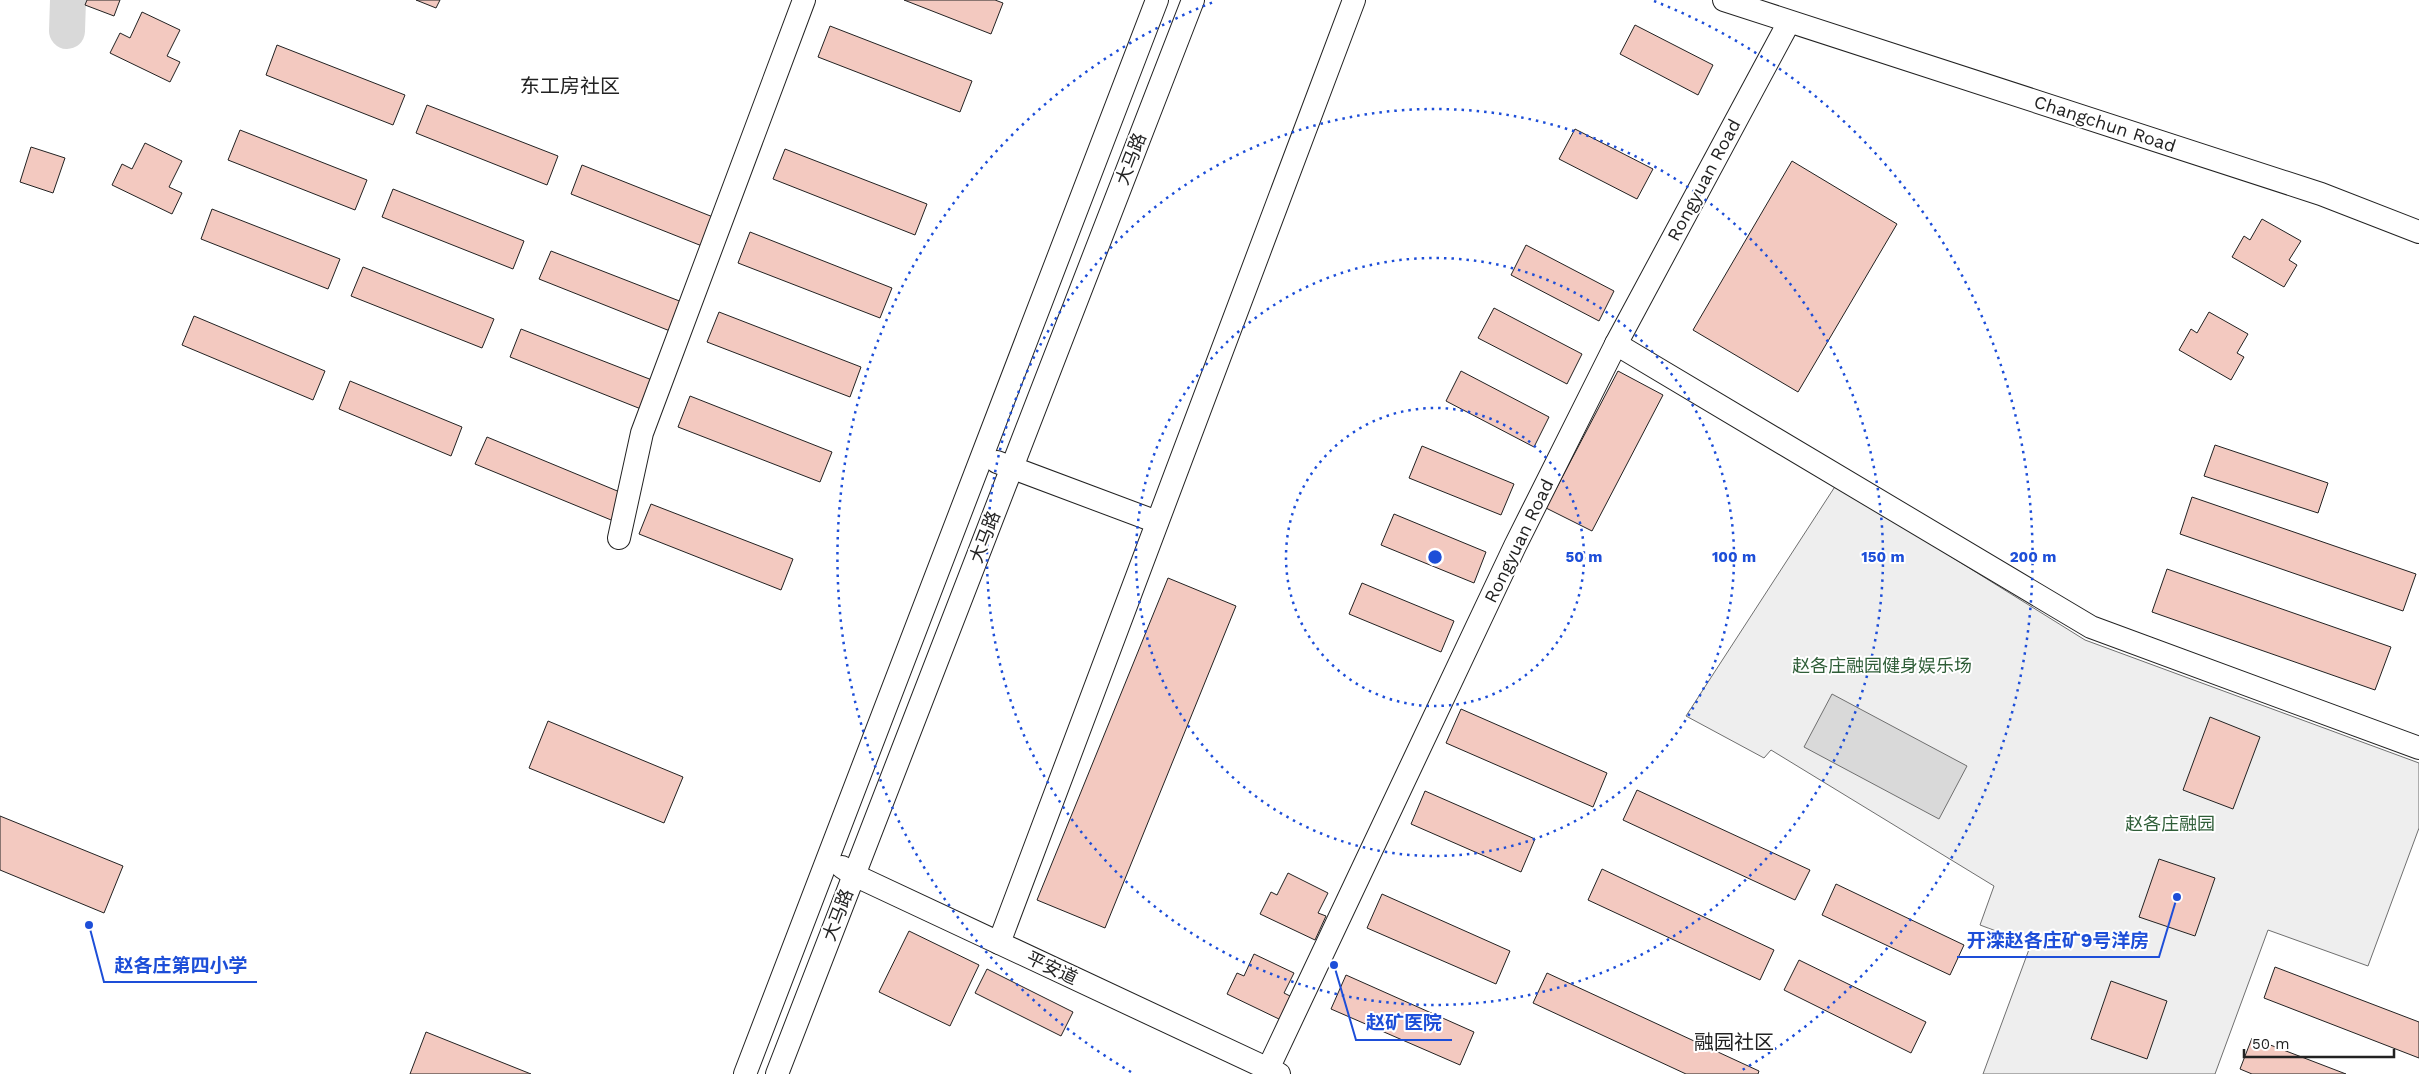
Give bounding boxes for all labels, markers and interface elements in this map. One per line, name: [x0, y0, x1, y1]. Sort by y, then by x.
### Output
district label: 东工房社区: [520, 74, 620, 98]
street label: Changchun Road: [2032, 91, 2179, 156]
street label: Rongyuan Road: [1663, 115, 1745, 244]
street label: 大马路: [1111, 130, 1150, 188]
street label: Rongyuan Road: [1480, 476, 1558, 606]
street label: 大马路: [965, 508, 1004, 566]
centre of rings: [1426, 548, 1444, 566]
text: 50 m: [1566, 548, 1602, 566]
text: 100 m: [1712, 548, 1756, 566]
text: 150 m: [1861, 548, 1905, 566]
text: 200 m: [2010, 548, 2056, 566]
park label: 赵各庄融园健身娱乐场: [1792, 655, 1972, 676]
park label: 赵各庄融园: [2125, 813, 2215, 834]
street label: 大马路: [818, 886, 857, 944]
callout: 开滦赵各庄矿9号洋房: [1957, 923, 2159, 957]
text: 开滦赵各庄矿9号洋房: [1967, 929, 2149, 952]
street label: 平安道: [1023, 947, 1081, 988]
callout: 赵各庄第四小学: [104, 948, 257, 982]
text: 赵各庄第四小学: [114, 954, 248, 977]
callout: 赵矿医院: [1356, 1006, 1452, 1040]
text: 赵矿医院: [1366, 1011, 1442, 1034]
scale bar: [2244, 1026, 2394, 1058]
district label: 融园社区: [1694, 1030, 1774, 1054]
text: 50 m: [2252, 1035, 2289, 1053]

